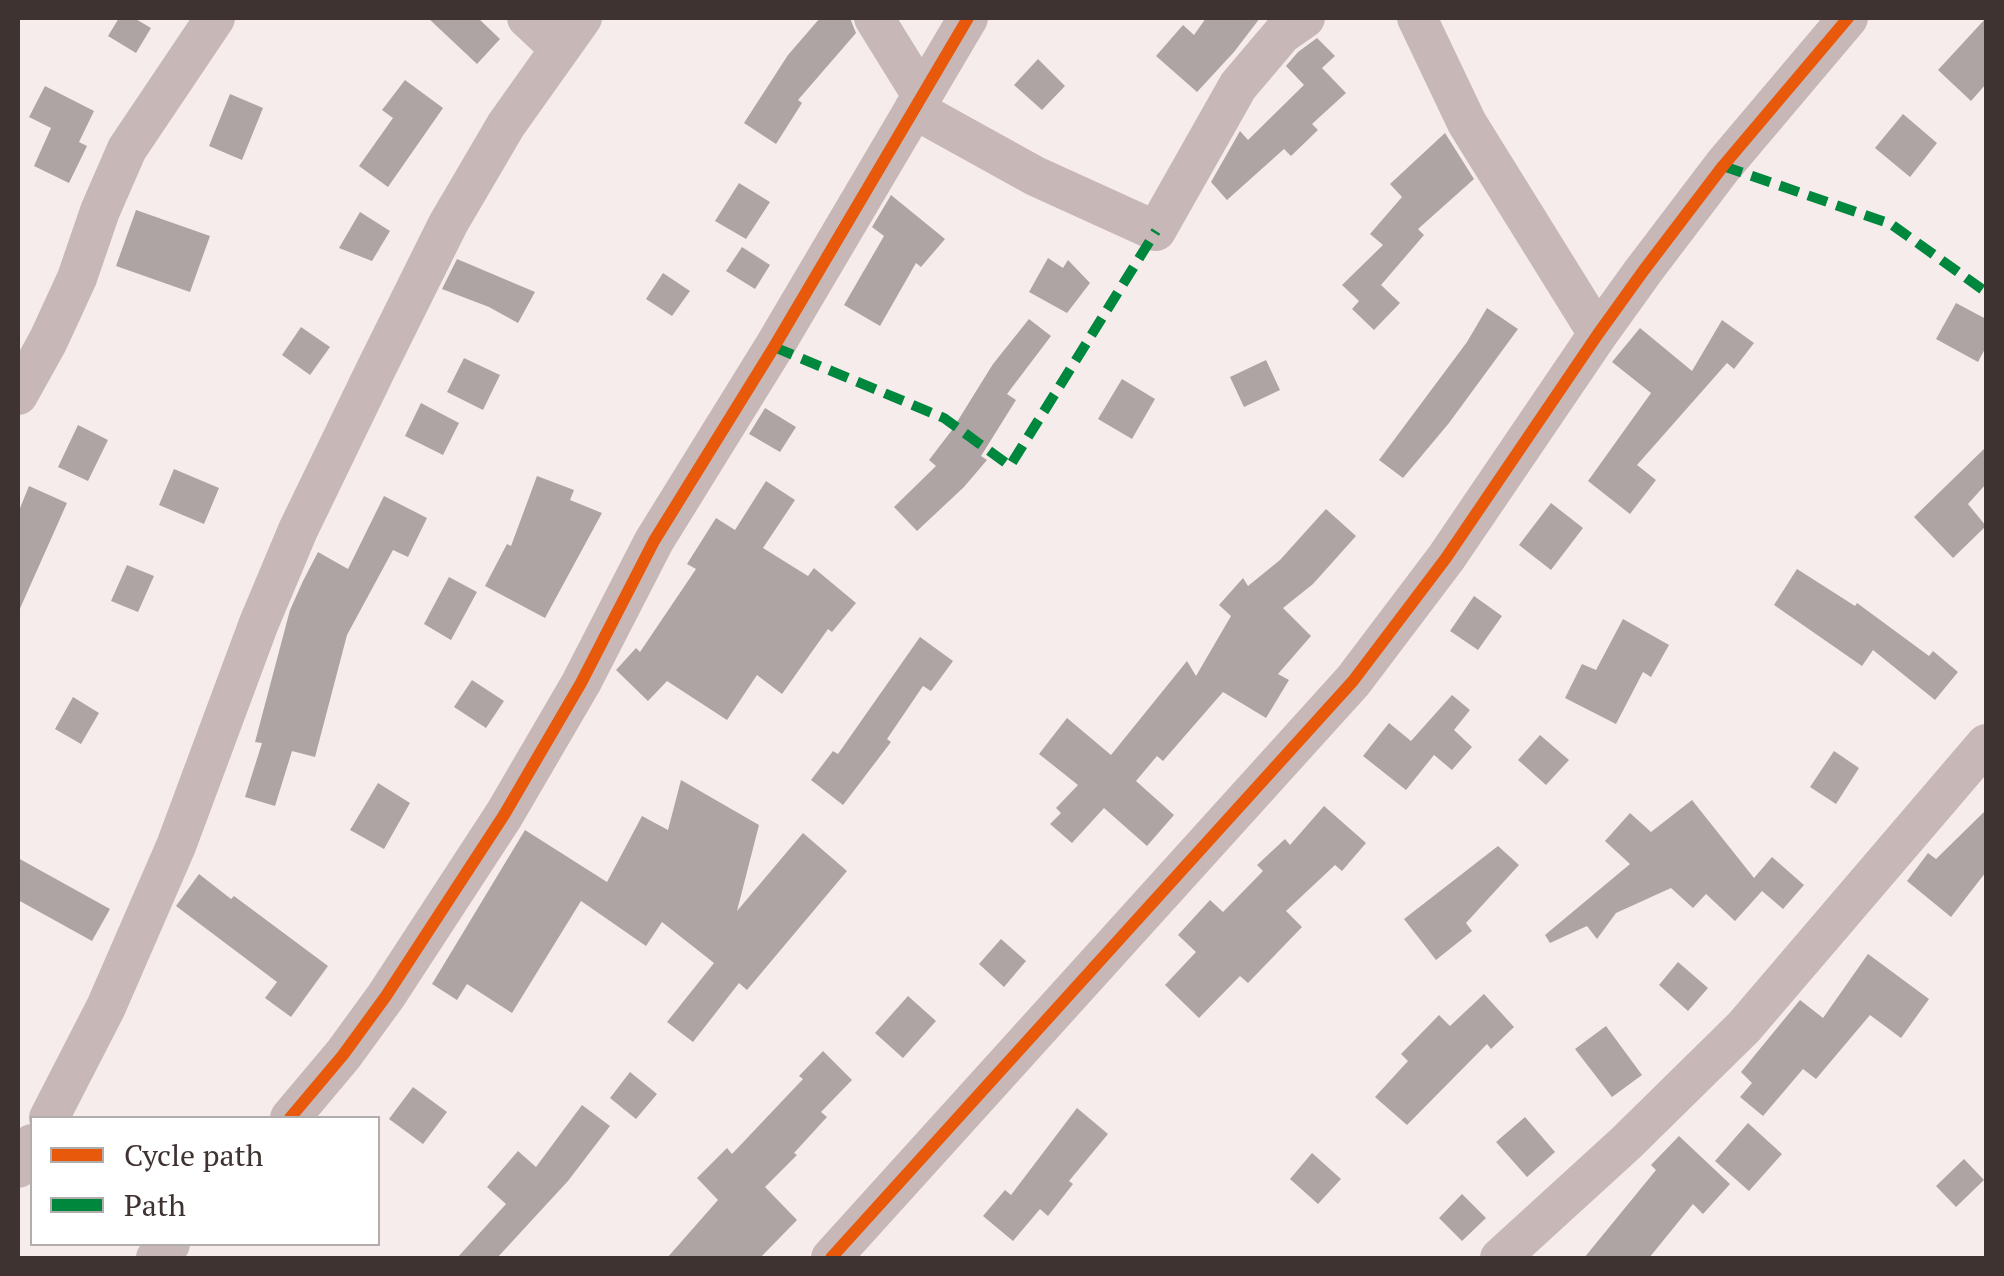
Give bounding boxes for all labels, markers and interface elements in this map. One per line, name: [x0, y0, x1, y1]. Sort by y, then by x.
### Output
legend: [30, 1116, 380, 1246]
text: Cycle path: [124, 1135, 263, 1175]
text: Path: [124, 1185, 186, 1225]

